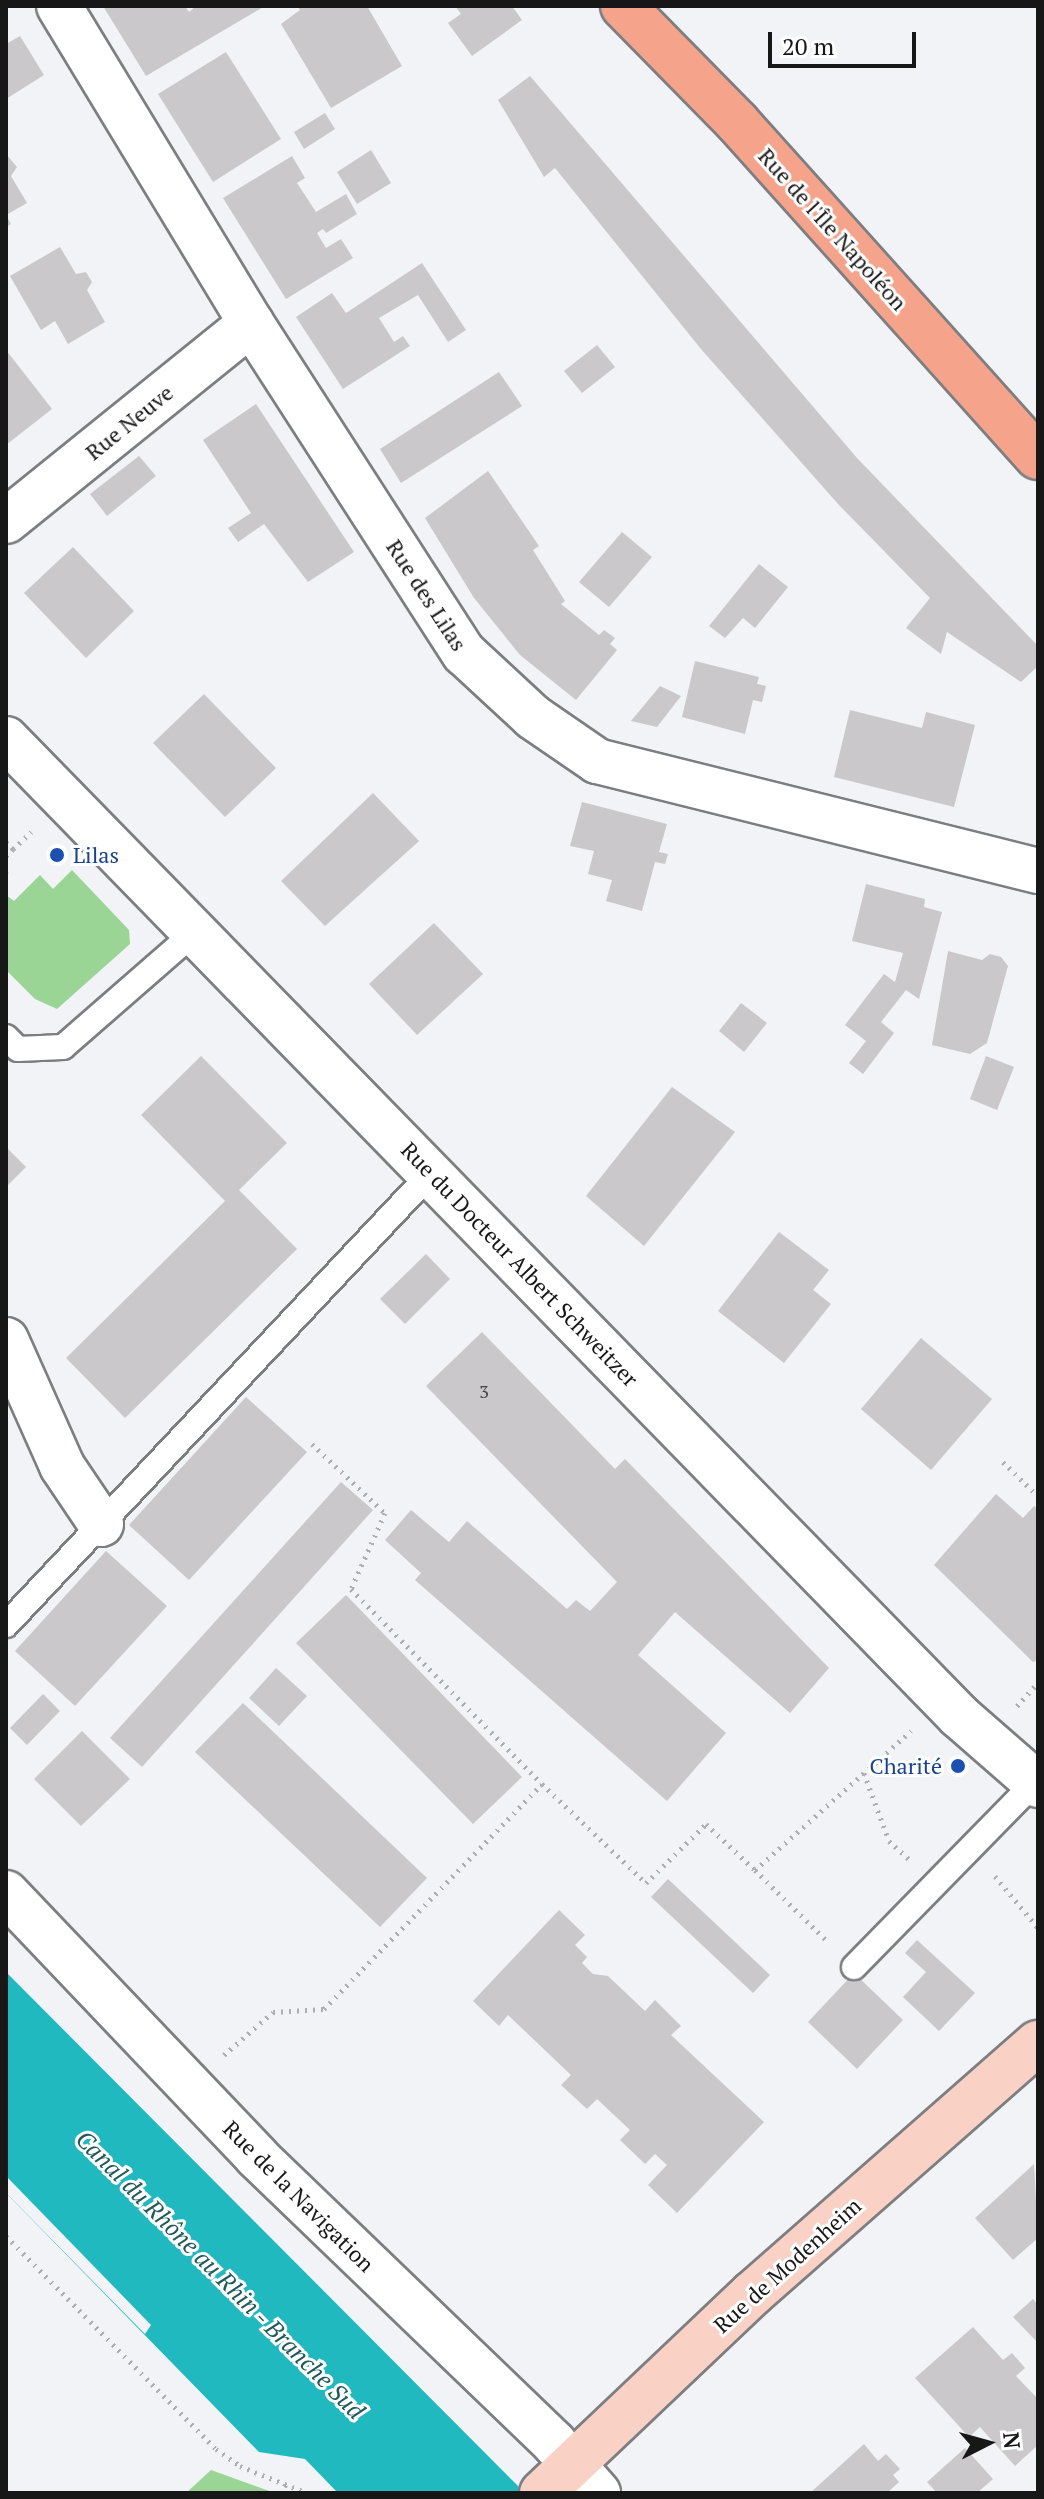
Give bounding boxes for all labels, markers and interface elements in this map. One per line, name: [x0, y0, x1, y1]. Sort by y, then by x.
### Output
scale bar: [772, 16, 920, 66]
text: 20 m: [782, 30, 834, 62]
street label: Rue de l'Île Napoléon: [753, 143, 913, 315]
street label: Rue Neuve: [80, 379, 178, 465]
street label: Rue des Lilas: [381, 534, 473, 656]
place label: Lilas: [73, 842, 119, 868]
marker: Lilas: [48, 846, 66, 864]
street label: Rue du Docteur Albert Schweitzer: [396, 1136, 644, 1392]
house number: 3: [479, 1380, 489, 1402]
place label: Charité: [870, 1753, 942, 1779]
marker: Charité: [949, 1757, 967, 1775]
street label: Rue de la Navigation: [218, 2115, 380, 2277]
water label: Canal du Rhône au Rhin - Branche Sud: [69, 2124, 371, 2426]
street label: Rue de Modenheim: [708, 2192, 866, 2338]
north arrow: [948, 2403, 1028, 2483]
text: N: [997, 2431, 1028, 2450]

